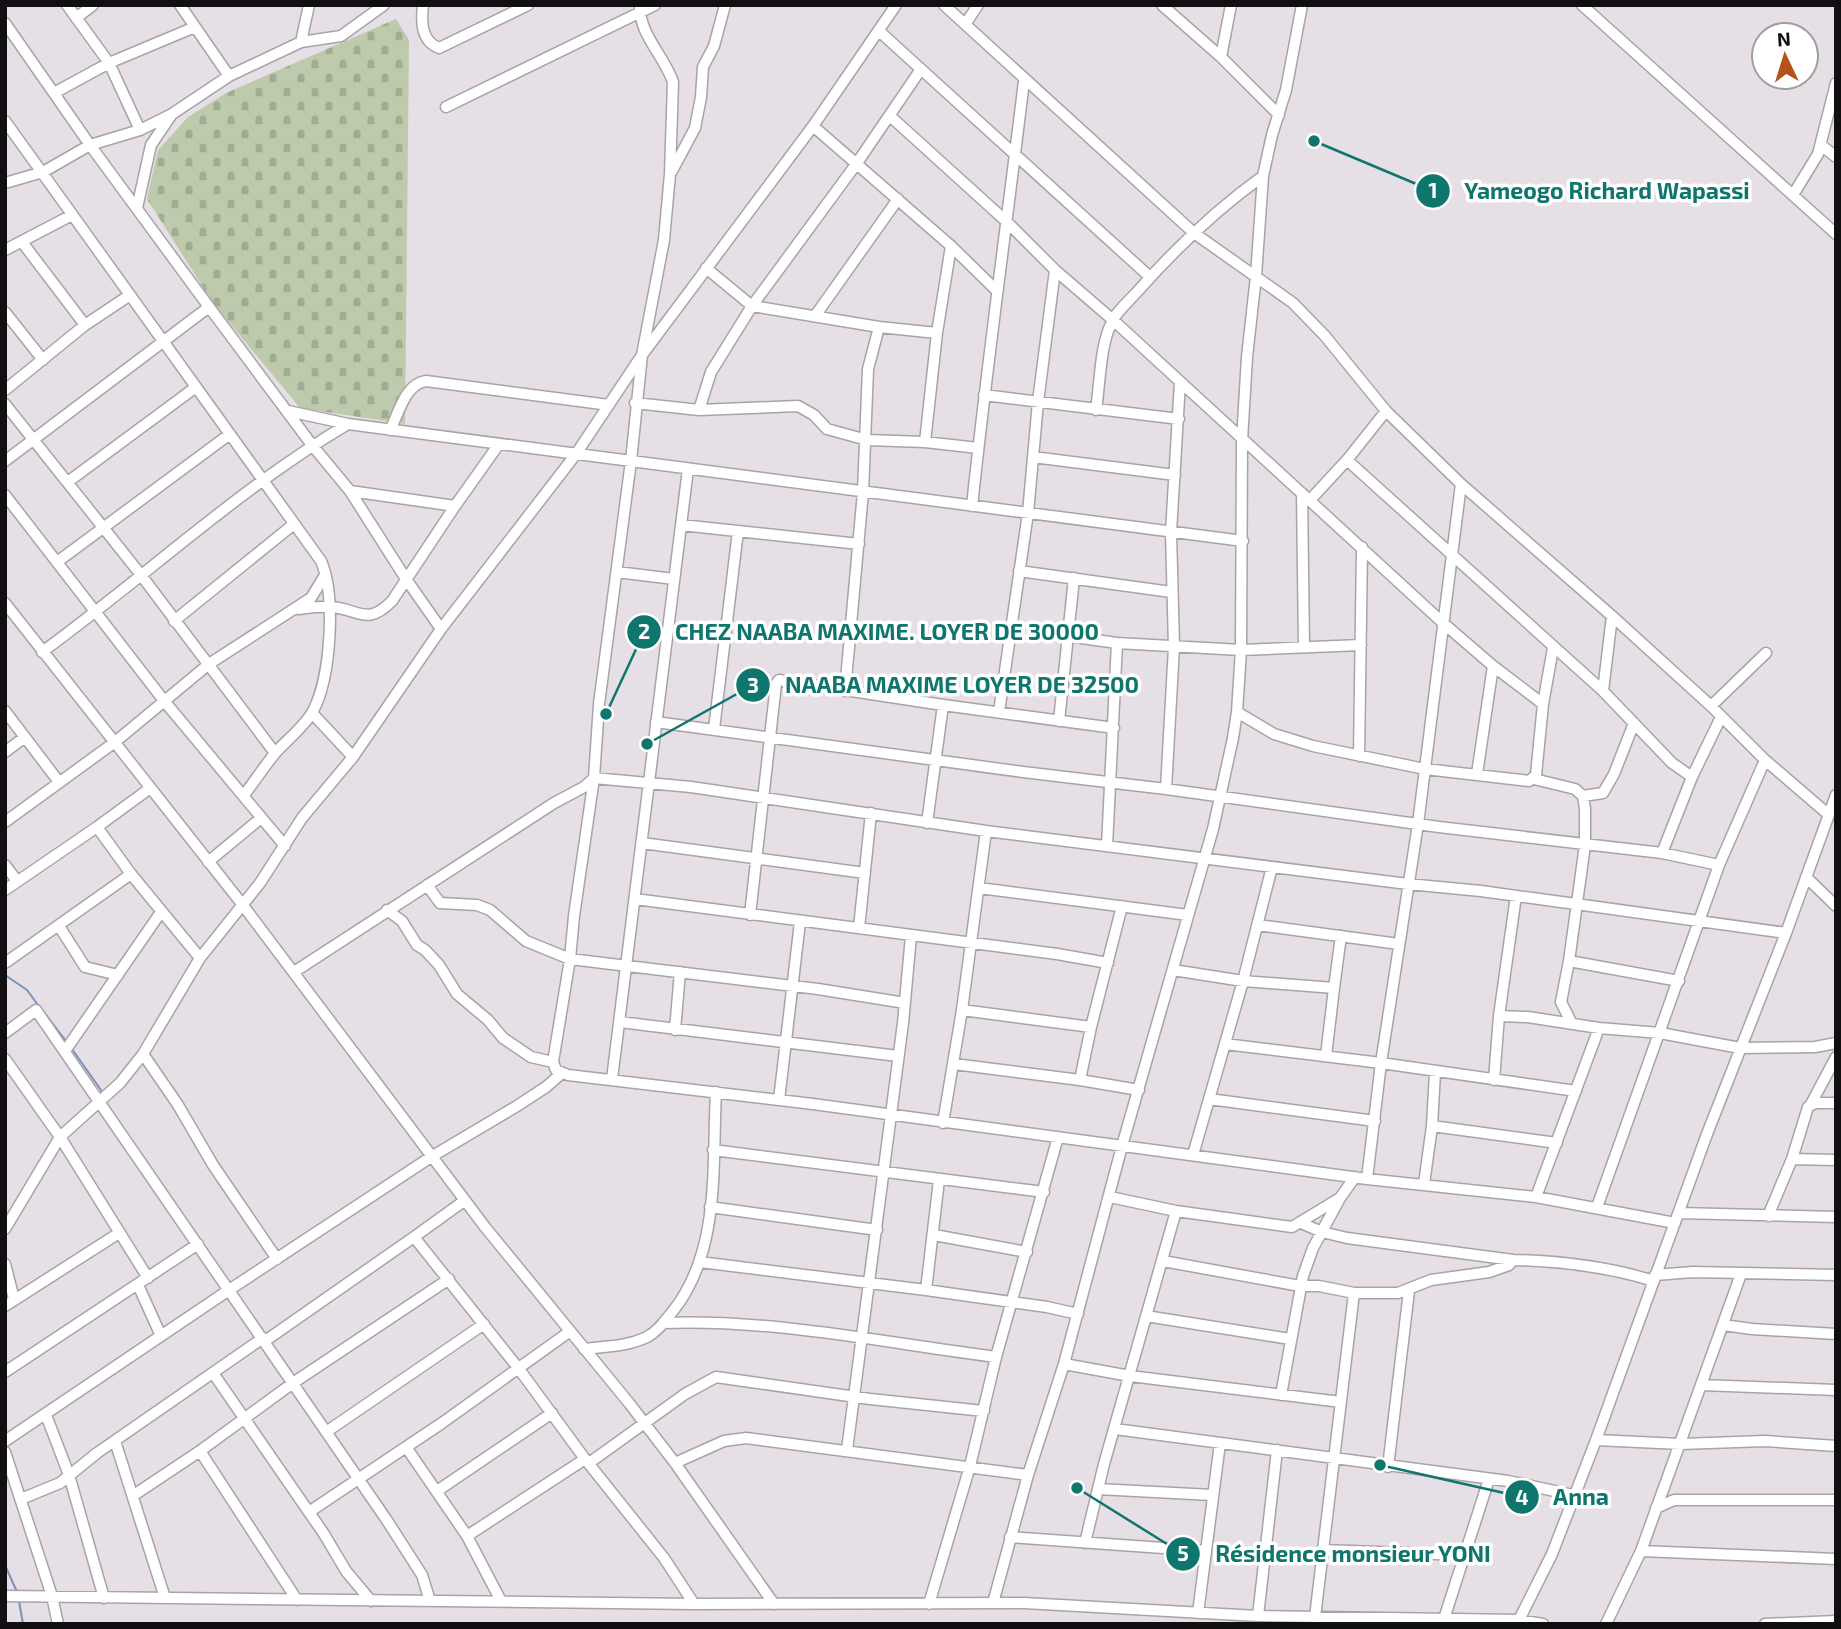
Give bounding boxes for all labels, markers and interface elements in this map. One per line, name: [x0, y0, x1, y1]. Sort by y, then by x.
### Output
north arrow: [1750, 21, 1820, 91]
text: N: [1776, 27, 1791, 50]
callout: Yameogo Richard Wapassi: [1415, 169, 1764, 213]
text: Yameogo Richard Wapassi: [1464, 176, 1750, 204]
text: 1: [1428, 177, 1438, 202]
callout: CHEZ NAABA MAXIME. LOYER DE 30000: [626, 610, 1114, 654]
text: CHEZ NAABA MAXIME. LOYER DE 30000: [675, 617, 1099, 645]
text: 2: [638, 618, 650, 643]
callout: NAABA MAXIME LOYER DE 32500: [735, 663, 1153, 707]
text: NAABA MAXIME LOYER DE 32500: [785, 670, 1139, 698]
text: 3: [747, 672, 759, 697]
callout: Anna: [1504, 1475, 1623, 1519]
text: Anna: [1553, 1482, 1609, 1510]
text: 4: [1515, 1484, 1529, 1509]
callout: Résidence monsieur YONI: [1165, 1532, 1505, 1576]
text: Résidence monsieur YONI: [1215, 1539, 1491, 1567]
text: 5: [1177, 1540, 1189, 1565]

